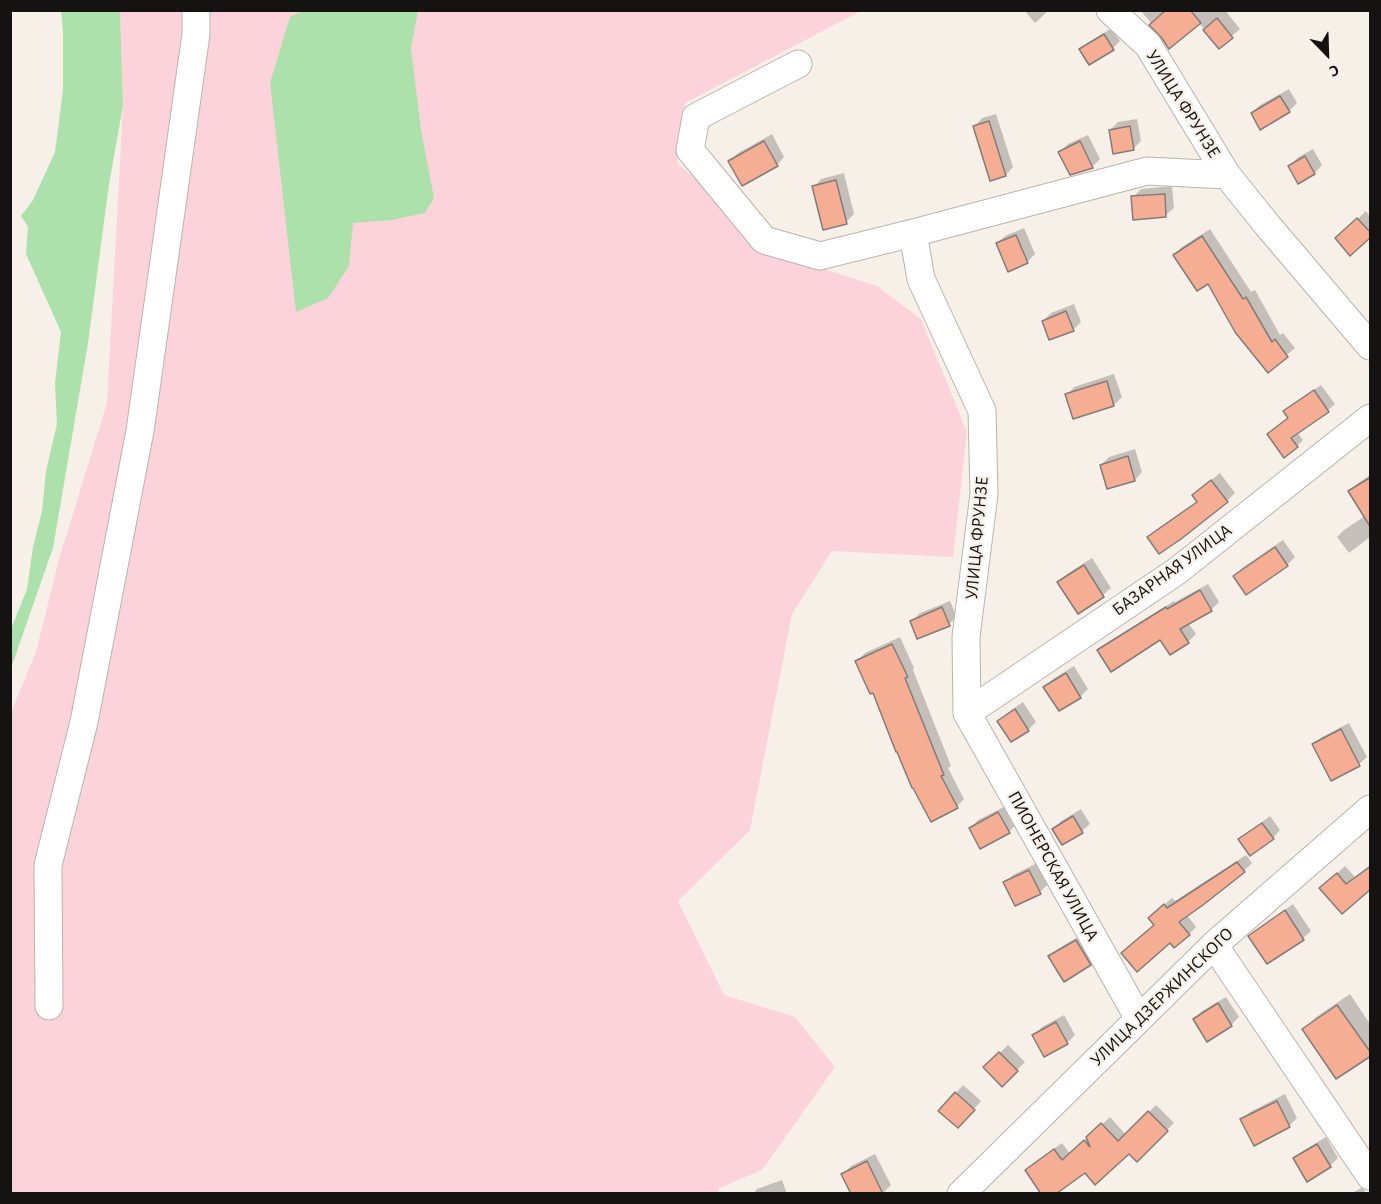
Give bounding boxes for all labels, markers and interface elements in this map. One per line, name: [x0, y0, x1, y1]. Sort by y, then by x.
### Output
north arrow: [1297, 24, 1357, 84]
street label: УЛИЦА ФРУНЗЕ: [1141, 46, 1225, 162]
text: С: [1327, 61, 1341, 80]
street label: УЛИЦА ФРУНЗЕ: [961, 475, 993, 601]
street label: БАЗАРНАЯ УЛИЦА: [1108, 519, 1236, 621]
street label: ПИОНЕРСКАЯ УЛИЦА: [1003, 787, 1103, 945]
street label: УЛИЦА ДЗЕРЖИНСКОГО: [1086, 923, 1238, 1071]

